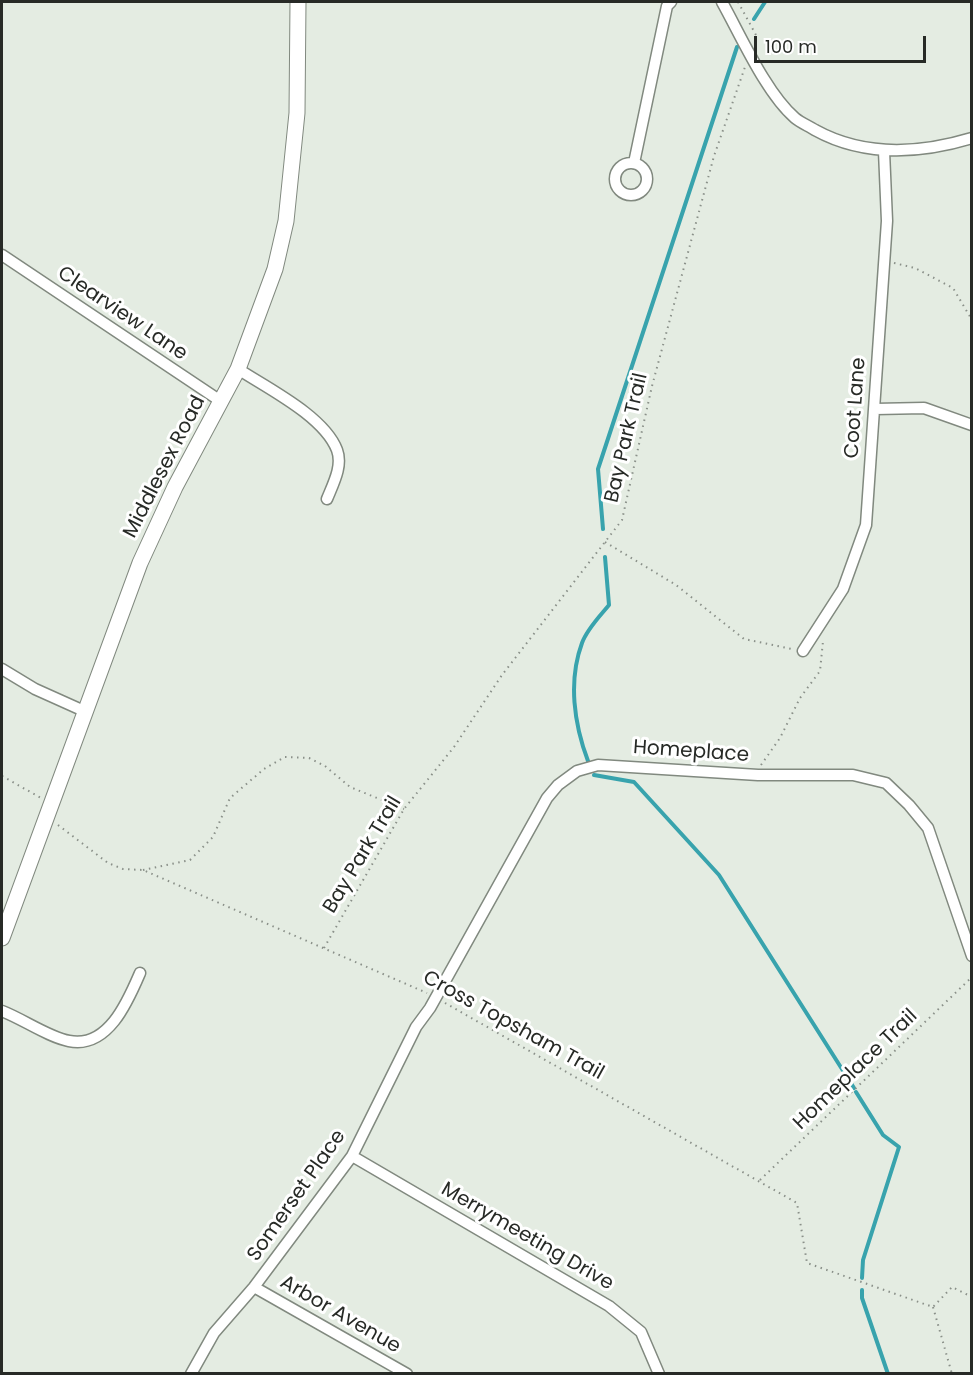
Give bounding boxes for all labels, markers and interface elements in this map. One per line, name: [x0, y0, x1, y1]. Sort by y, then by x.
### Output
scale bar: [757, 24, 930, 62]
text: 100 m: [765, 34, 817, 59]
street label: Clearview Lane: [53, 262, 191, 366]
street label: Coot Lane: [841, 357, 871, 459]
street label: Bay Park Trail: [600, 371, 654, 505]
street label: Middlesex Road: [119, 392, 211, 542]
street label: Homeplace: [632, 736, 750, 768]
street label: Bay Park Trail: [319, 792, 407, 918]
street label: Cross Topsham Trail: [418, 966, 608, 1086]
street label: Homeplace Trail: [789, 1005, 923, 1135]
street label: Somerset Place: [243, 1126, 351, 1266]
street label: Merrymeeting Drive: [436, 1178, 618, 1296]
street label: Arbor Avenue: [275, 1271, 405, 1359]

